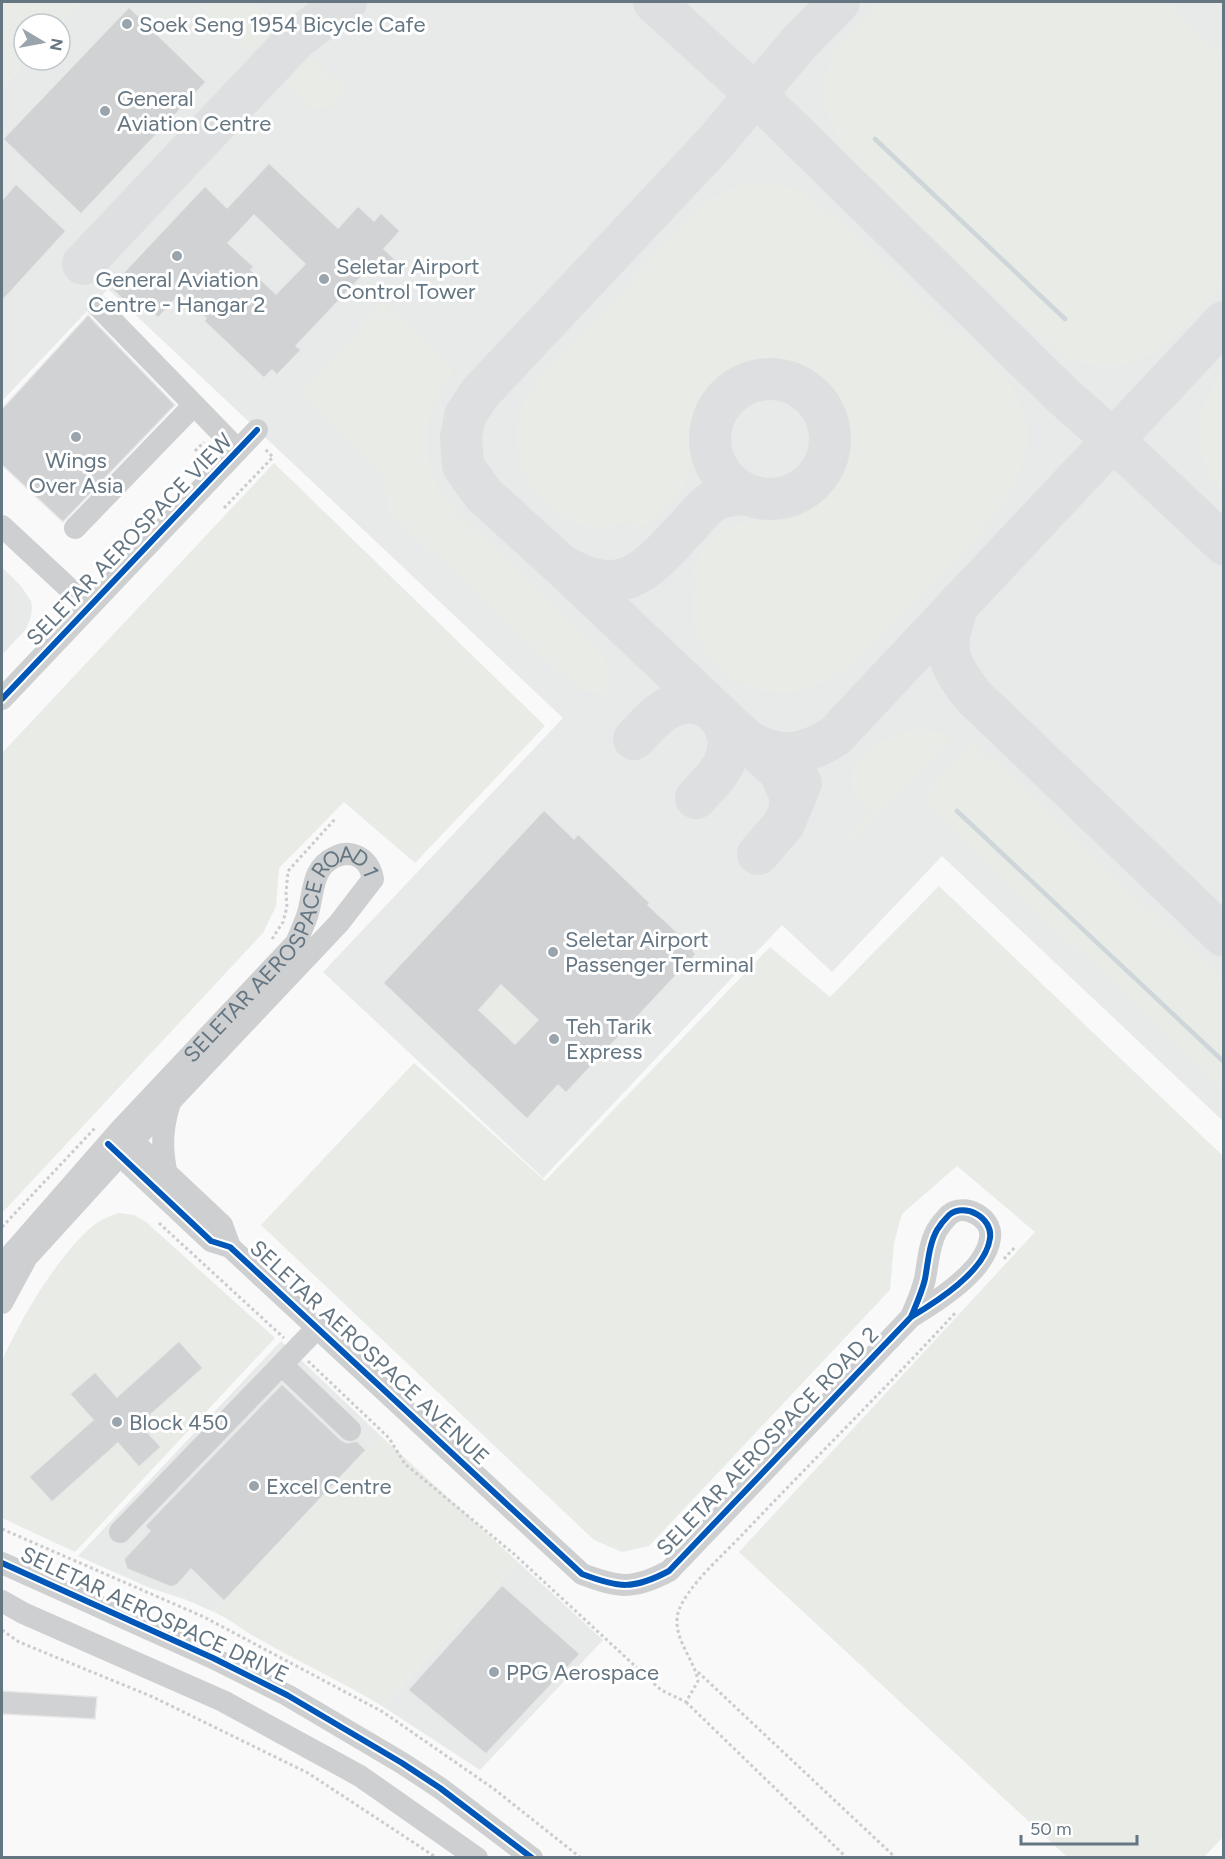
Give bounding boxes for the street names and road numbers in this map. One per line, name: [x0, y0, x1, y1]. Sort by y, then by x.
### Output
street label: SELETAR AEROSPACE VIEW: [21, 428, 238, 651]
street label: SELETAR AEROSPACE ROAD 1: [178, 841, 385, 1068]
street label: SELETAR AEROSPACE AVENUE: [244, 1234, 495, 1470]
street label: SELETAR AEROSPACE ROAD 2: [651, 1321, 884, 1562]
street label: SELETAR AEROSPACE DRIVE: [16, 1540, 293, 1689]

